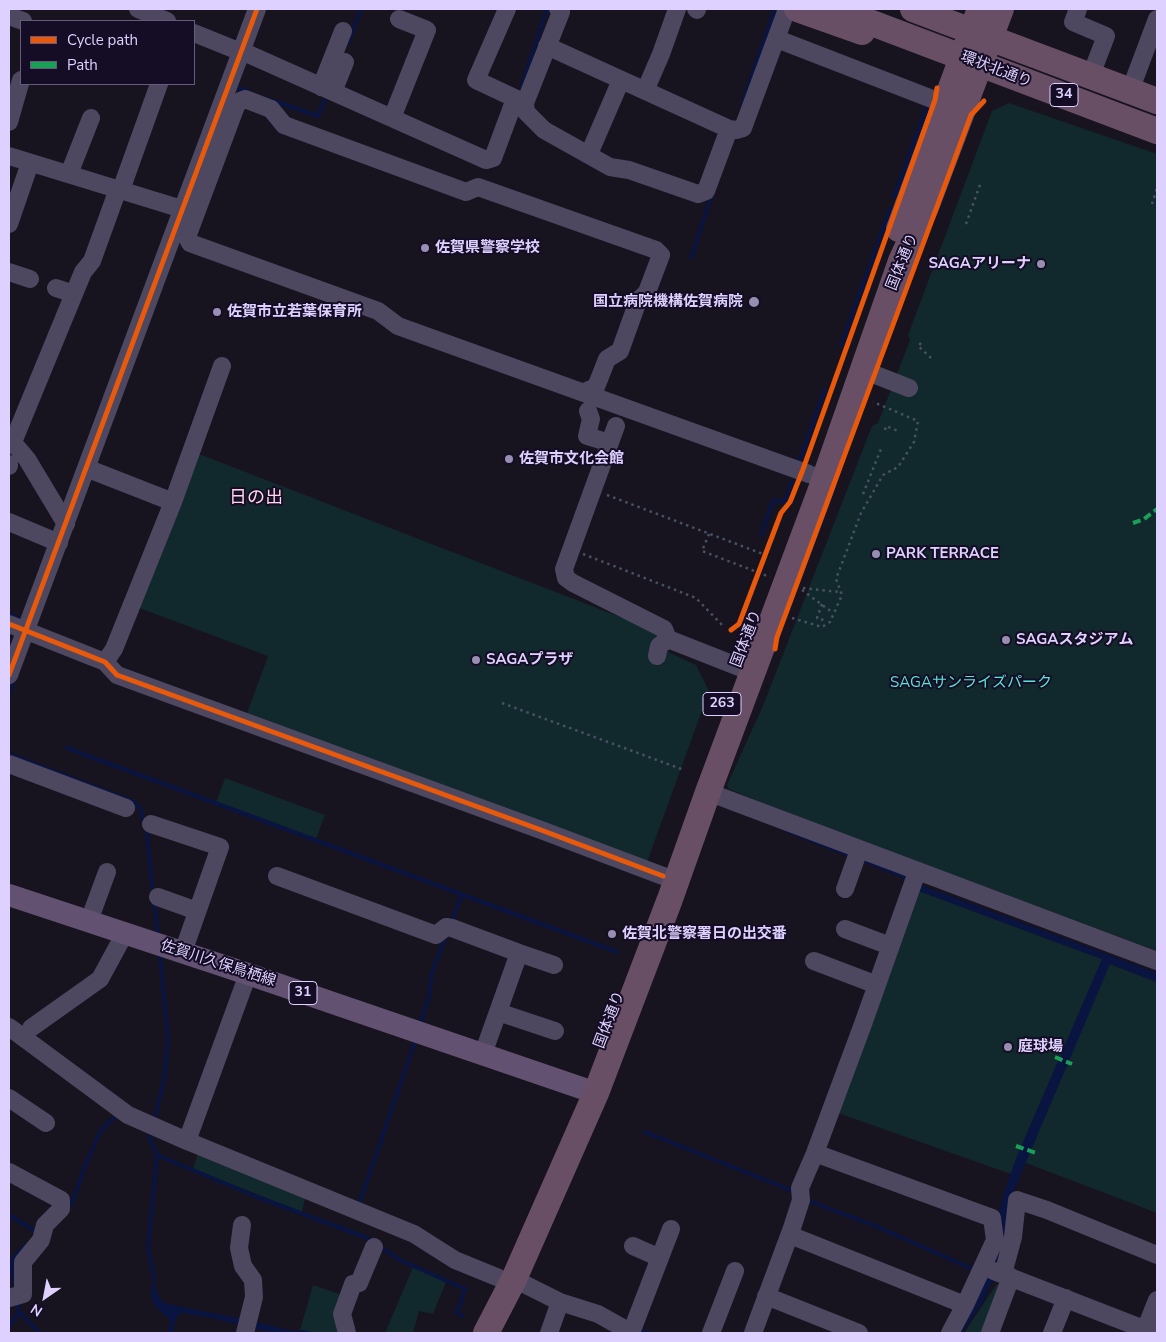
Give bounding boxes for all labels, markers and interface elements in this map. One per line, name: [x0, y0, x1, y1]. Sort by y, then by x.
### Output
legend: [20, 20, 195, 85]
text: Cycle path: [67, 30, 138, 50]
street label: 環状北通り: [958, 48, 1034, 92]
text: Path: [67, 55, 98, 75]
road number: 34: [1050, 84, 1078, 106]
street label: 国体通り: [883, 231, 923, 293]
place label: 佐賀県警察学校: [435, 239, 540, 257]
marker: 佐賀県警察学校: [419, 242, 431, 254]
place label: SAGAアリーナ: [928, 255, 1031, 273]
marker: SAGAアリーナ: [1035, 258, 1047, 270]
place label: 国立病院機構佐賀病院: [593, 293, 743, 311]
marker: 国立病院機構佐賀病院: [747, 295, 761, 309]
place label: 佐賀市立若葉保育所: [227, 303, 362, 321]
marker: 佐賀市立若葉保育所: [211, 306, 223, 318]
place label: 佐賀市文化会館: [519, 450, 624, 468]
marker: 佐賀市文化会館: [503, 453, 515, 465]
district label: 日の出: [229, 488, 283, 510]
place label: PARK TERRACE: [886, 545, 999, 563]
marker: PARK TERRACE: [870, 548, 882, 560]
street label: 国体通り: [728, 608, 766, 670]
place label: SAGAスタジアム: [1016, 631, 1134, 649]
marker: SAGAスタジアム: [1000, 634, 1012, 646]
place label: SAGAプラザ: [486, 651, 574, 669]
marker: SAGAプラザ: [470, 654, 482, 666]
park label: SAGAサンライズパーク: [890, 674, 1052, 692]
road number: 263: [703, 692, 741, 716]
place label: 佐賀北警察署日の出交番: [622, 925, 787, 943]
marker: 佐賀北警察署日の出交番: [606, 928, 618, 940]
street label: 佐賀川久保鳥栖線: [158, 937, 278, 991]
road number: 31: [289, 981, 317, 1004]
street label: 国体通り: [591, 989, 629, 1051]
place label: 庭球場: [1018, 1038, 1063, 1056]
marker: 庭球場: [1002, 1041, 1014, 1053]
north arrow: [20, 1272, 70, 1322]
text: N: [27, 1299, 46, 1321]

